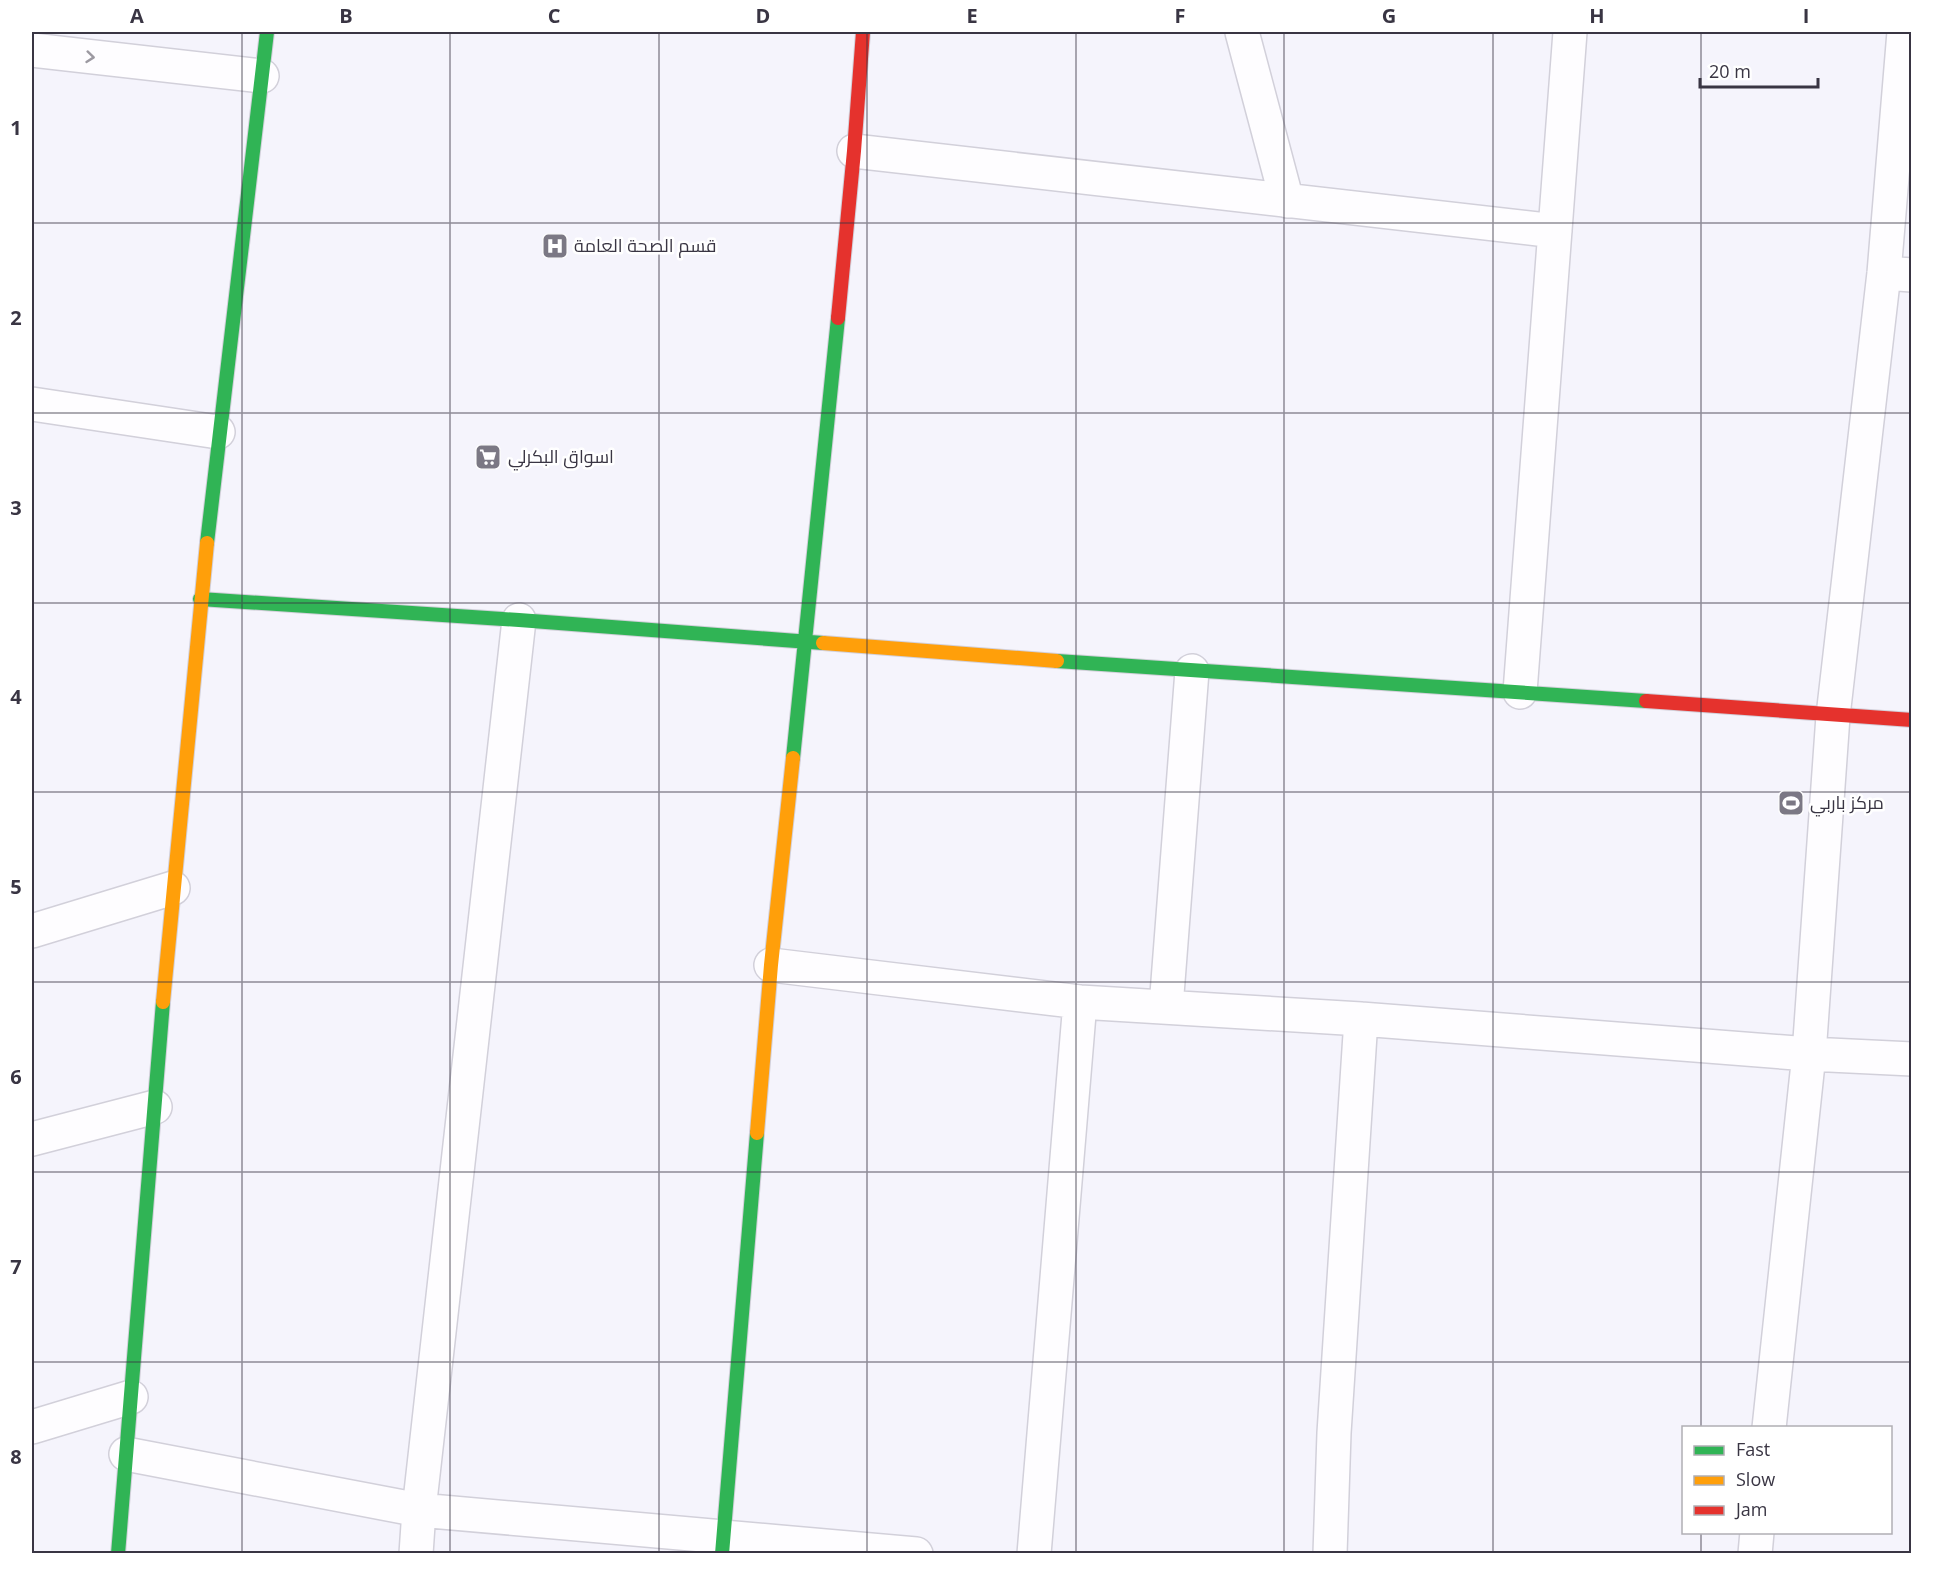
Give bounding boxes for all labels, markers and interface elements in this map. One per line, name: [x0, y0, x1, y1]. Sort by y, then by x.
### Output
text: A: [130, 2, 144, 29]
text: B: [339, 2, 353, 29]
text: C: [548, 2, 561, 29]
text: D: [756, 2, 770, 29]
text: E: [966, 2, 978, 29]
text: F: [1175, 2, 1185, 29]
text: G: [1382, 2, 1396, 29]
text: H: [1589, 2, 1605, 29]
text: I: [1803, 2, 1809, 29]
one-way arrow: [85, 50, 94, 63]
scale bar: [1700, 51, 1818, 89]
text: 20 m: [1709, 59, 1751, 83]
text: 1: [10, 114, 22, 141]
hospital icon: قسم الصحة العامة: [540, 231, 570, 261]
place label: قسم الصحة العامة: [574, 233, 717, 258]
text: 2: [10, 304, 22, 331]
supermarket icon: اسواق البكرلي: [473, 442, 503, 472]
place label: اسواق البكرلي: [508, 444, 614, 471]
text: 3: [10, 494, 22, 521]
text: 4: [10, 683, 22, 710]
sports icon: مركز باربي: [1776, 788, 1806, 818]
place label: مركز باربي: [1810, 790, 1884, 817]
text: 5: [10, 873, 22, 900]
text: 6: [10, 1063, 22, 1090]
text: 7: [10, 1253, 22, 1280]
legend: [1682, 1426, 1892, 1534]
text: Fast: [1736, 1437, 1770, 1461]
text: 8: [10, 1443, 22, 1470]
text: Slow: [1736, 1467, 1775, 1491]
text: Jam: [1734, 1497, 1768, 1521]

